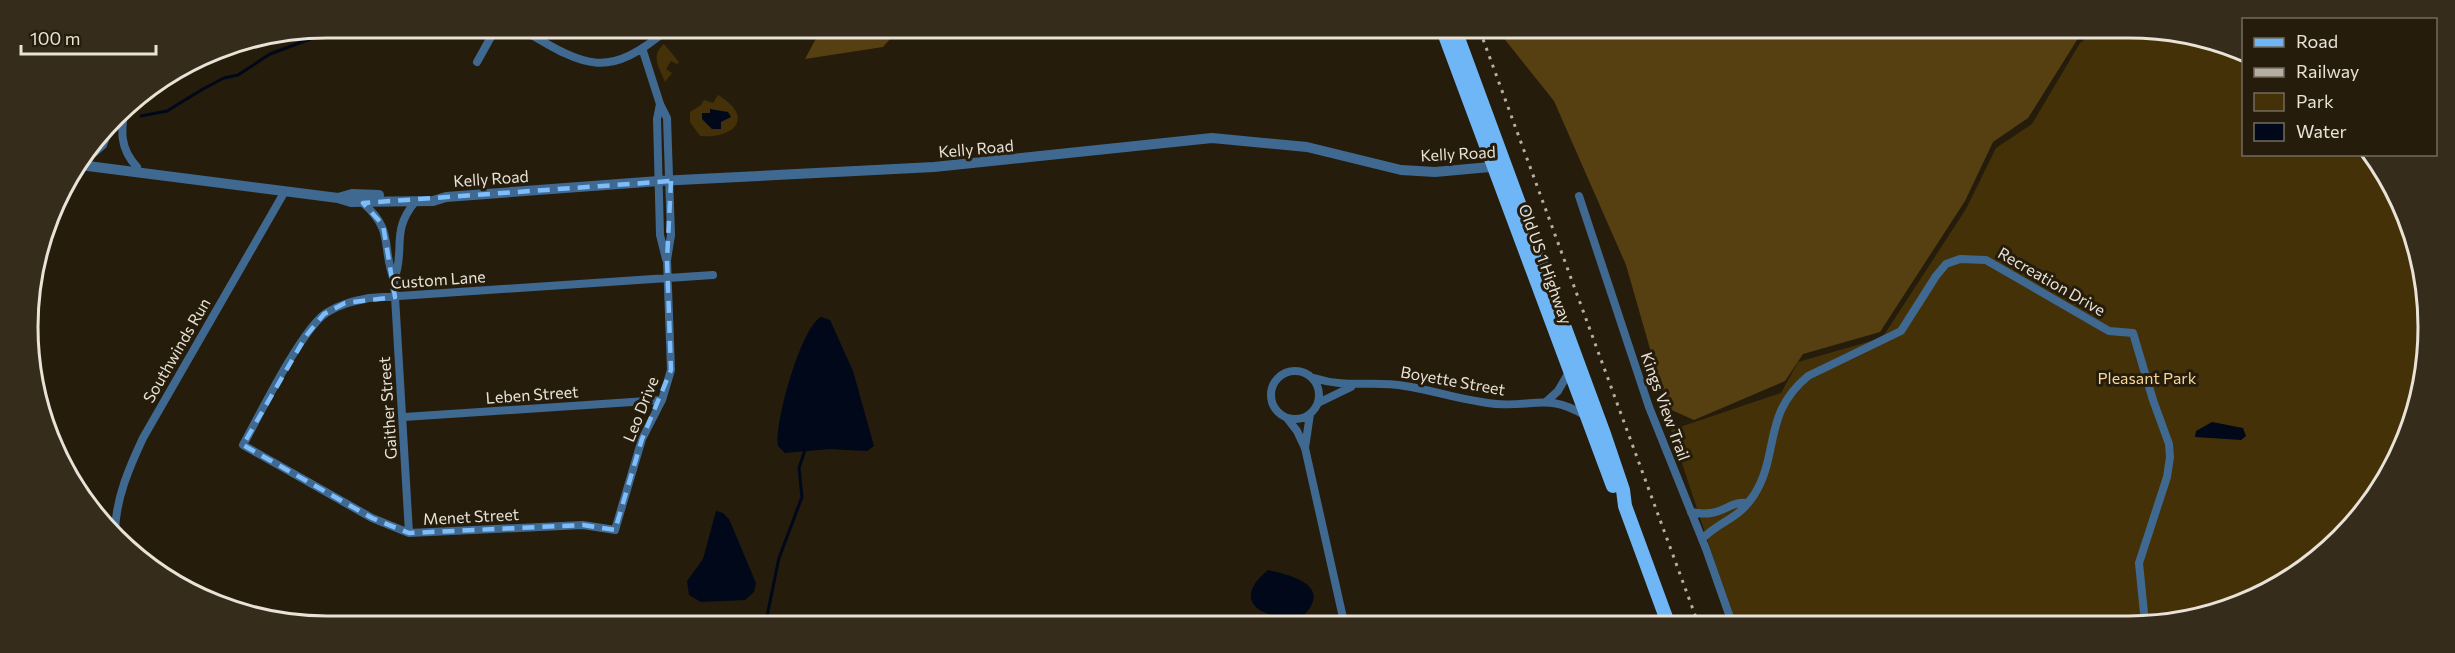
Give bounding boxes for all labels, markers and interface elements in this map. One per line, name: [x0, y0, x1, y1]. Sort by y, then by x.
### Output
scale bar: [21, 18, 156, 56]
legend: [2242, 18, 2437, 156]
text: 100 m: [30, 27, 80, 49]
text: Road: [2296, 30, 2338, 52]
text: Railway: [2296, 60, 2359, 82]
text: Park: [2296, 90, 2334, 112]
text: Water: [2296, 120, 2347, 142]
street label: Kelly Road: [938, 135, 1014, 161]
street label: Kelly Road: [1420, 142, 1496, 164]
street label: Kelly Road: [453, 166, 529, 190]
street label: Old US 1 Highway: [1515, 201, 1577, 327]
street label: Recreation Drive: [1995, 243, 2109, 319]
street label: Custom Lane: [390, 266, 486, 292]
street label: Southwinds Run: [138, 294, 214, 406]
street label: Kings View Trail: [1638, 349, 1694, 463]
street label: Gaither Street: [374, 356, 400, 460]
street label: Boyette Street: [1399, 361, 1507, 399]
park label: Pleasant Park: [2098, 368, 2197, 387]
street label: Leo Drive: [618, 374, 662, 444]
street label: Leben Street: [485, 381, 579, 407]
street label: Menet Street: [423, 504, 520, 528]

